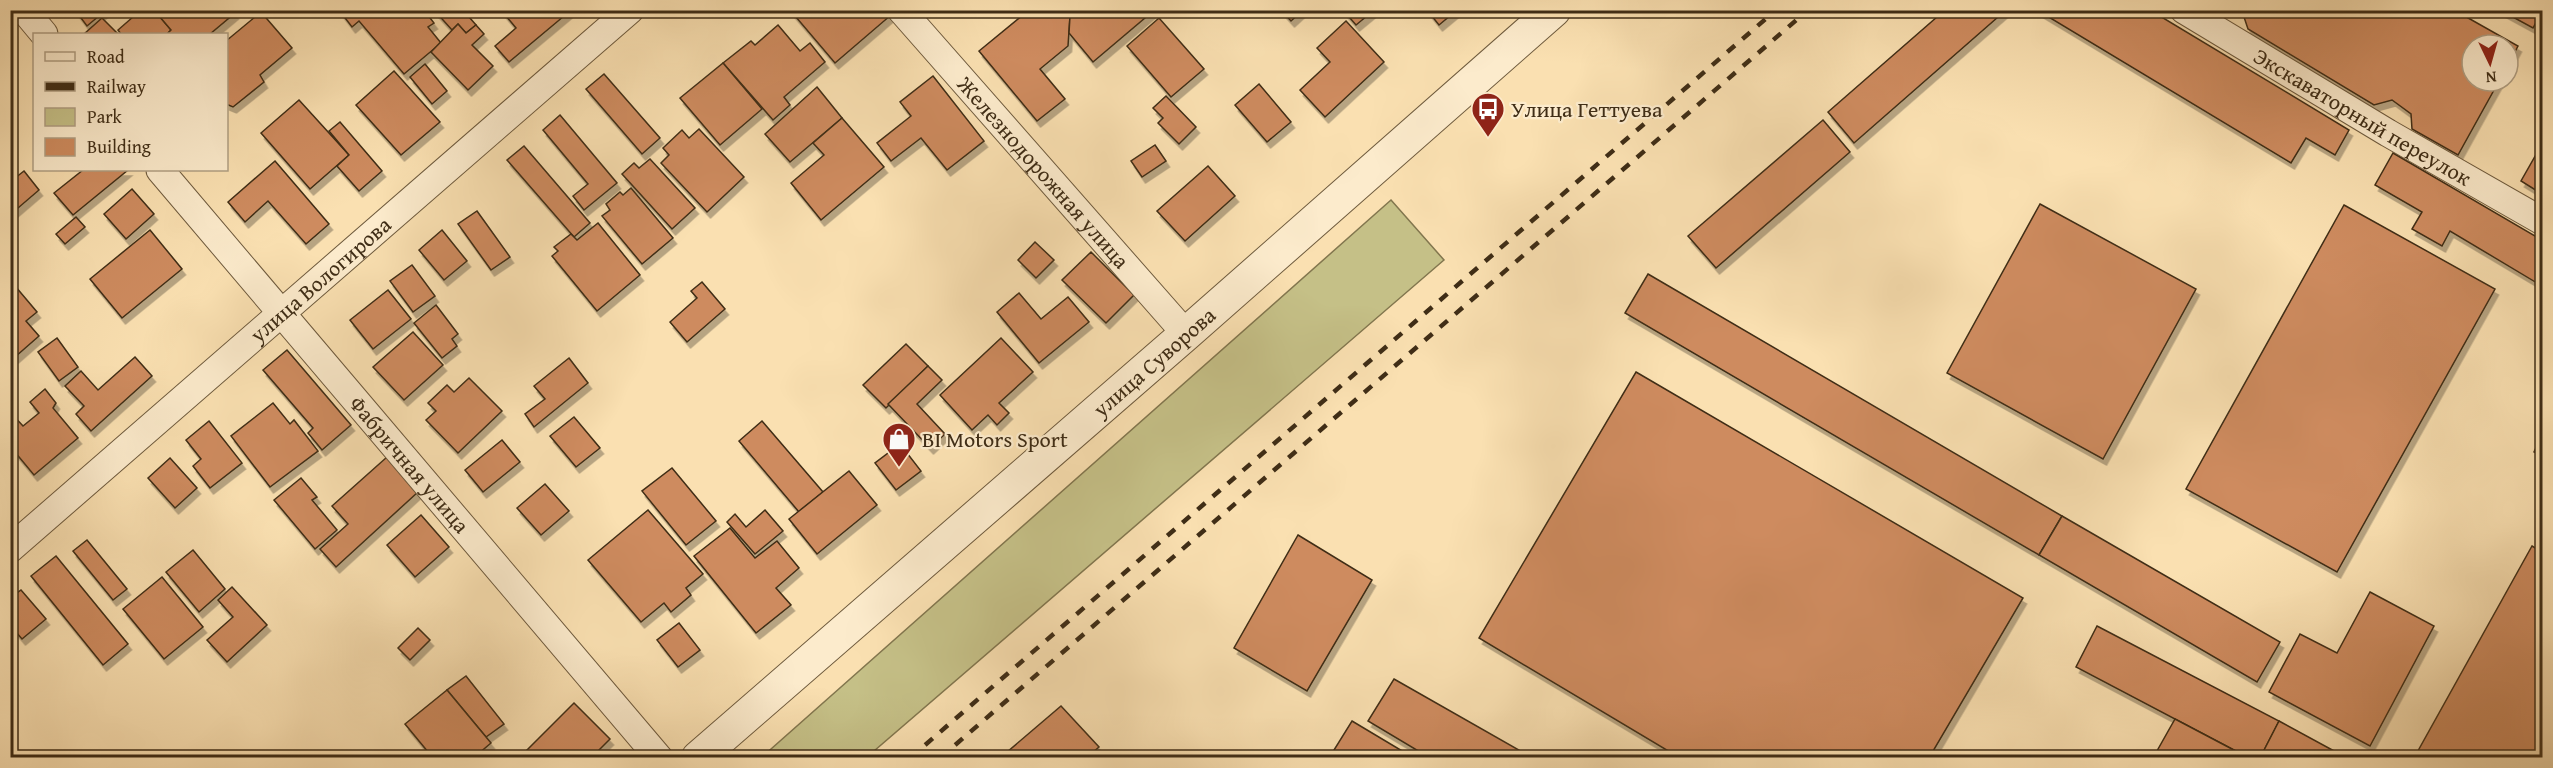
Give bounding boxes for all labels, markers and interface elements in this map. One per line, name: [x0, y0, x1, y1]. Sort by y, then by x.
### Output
legend: [33, 33, 228, 171]
north arrow: [2460, 33, 2520, 93]
street label: Экскаваторный переулок: [2248, 40, 2478, 194]
text: Road: [87, 43, 125, 70]
text: N: [2485, 66, 2498, 90]
street label: Железнодорожная улица: [949, 68, 1138, 276]
text: Railway: [87, 73, 146, 100]
bus stop icon: Улица Геттуева: [1470, 91, 1506, 138]
place label: Улица Геттуева: [1511, 93, 1663, 125]
text: Park: [87, 103, 123, 130]
text: Building: [87, 133, 151, 160]
street label: улица Вологирова: [242, 209, 398, 350]
street label: улица Суворова: [1085, 299, 1223, 425]
street label: Фабричная улица: [342, 389, 478, 540]
shop icon: BI Motors Sport: [881, 421, 917, 468]
place label: BI Motors Sport: [922, 423, 1068, 455]

